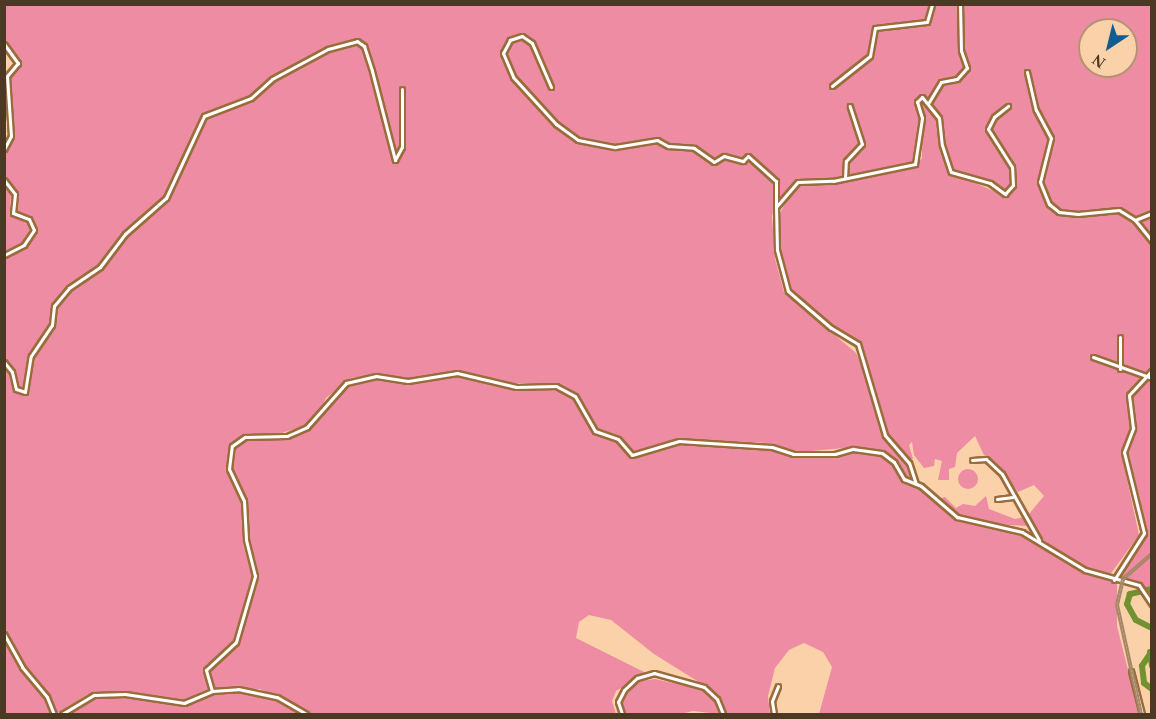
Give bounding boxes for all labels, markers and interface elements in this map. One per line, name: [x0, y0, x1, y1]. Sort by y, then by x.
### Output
north arrow: [1078, 18, 1138, 78]
text: N: [1089, 51, 1108, 72]

